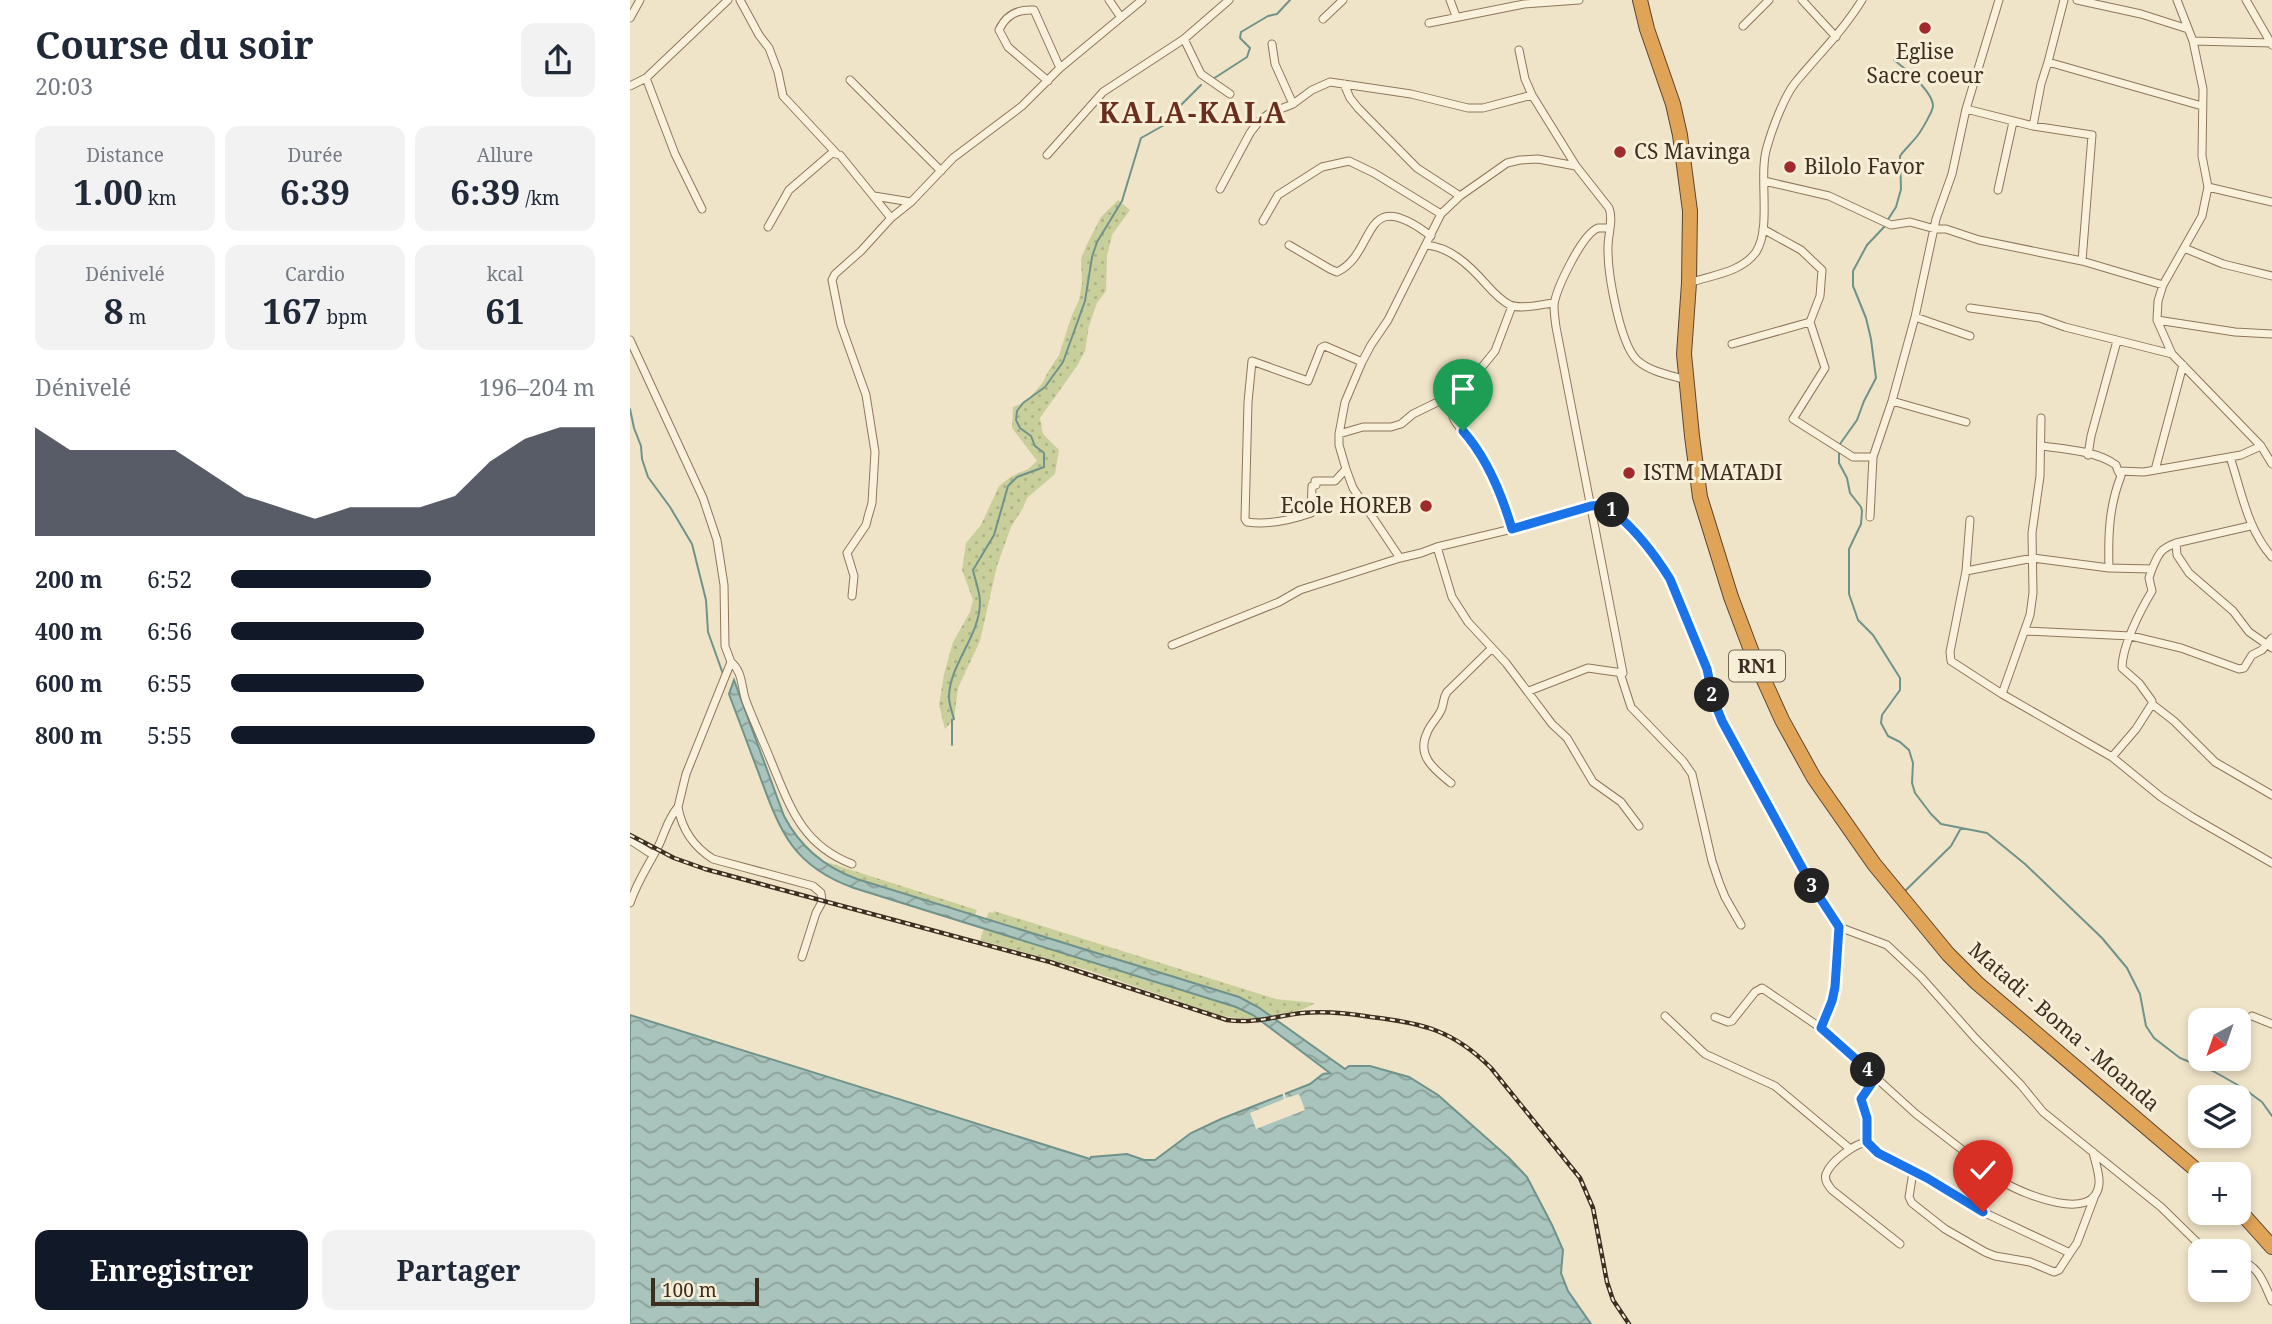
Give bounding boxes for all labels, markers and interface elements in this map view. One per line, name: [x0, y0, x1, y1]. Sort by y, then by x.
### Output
text: Course du soir: [35, 18, 314, 70]
marker: Eglise Sacre coeur: [1917, 20, 1933, 36]
button: share: [521, 23, 595, 97]
place label: Eglise Sacre coeur: [1866, 37, 1984, 89]
text: 20:03: [35, 70, 93, 102]
district label: KALA-KALA: [1099, 93, 1287, 131]
place label: CS Mavinga: [1634, 137, 1751, 165]
text: Distance: [86, 142, 164, 168]
text: Durée: [287, 142, 343, 168]
text: Allure: [477, 142, 533, 168]
marker: CS Mavinga: [1612, 144, 1628, 160]
place label: Bilolo Favor: [1804, 152, 1925, 180]
marker: Bilolo Favor: [1782, 159, 1798, 175]
text: 1.00: [73, 168, 143, 215]
text: 6:39: [280, 168, 350, 215]
text: 6:39: [450, 168, 520, 215]
text: km: [143, 185, 177, 211]
text: /km: [520, 185, 560, 211]
text: Dénivelé: [85, 261, 165, 287]
text: Cardio: [285, 261, 345, 287]
text: kcal: [487, 261, 523, 287]
text: 8: [104, 287, 123, 334]
text: 167: [262, 287, 322, 334]
text: 61: [485, 287, 525, 334]
text: m: [123, 304, 146, 330]
text: bpm: [322, 304, 368, 330]
pin: [1433, 359, 1493, 431]
icon: arrive: [1444, 370, 1482, 408]
text: Dénivelé: [35, 371, 131, 403]
text: 196–204 m: [479, 371, 595, 403]
place label: ISTM MATADI: [1643, 458, 1782, 486]
marker: ISTM MATADI: [1621, 465, 1637, 481]
place label: Ecole HOREB: [1280, 491, 1412, 519]
pin: 1: [1594, 492, 1630, 528]
text: 1: [1606, 496, 1617, 522]
marker: Ecole HOREB: [1418, 498, 1434, 514]
text: 200 m: [35, 563, 103, 595]
text: 6:52: [147, 563, 192, 595]
text: 400 m: [35, 615, 103, 647]
text: 6:56: [147, 615, 192, 647]
road number: RN1: [1729, 650, 1785, 681]
text: 600 m: [35, 667, 103, 699]
text: 6:55: [147, 667, 192, 699]
pin: 2: [1694, 678, 1730, 712]
text: 2: [1706, 681, 1717, 707]
text: 800 m: [35, 719, 103, 751]
text: 5:55: [147, 719, 192, 751]
pin: 3: [1794, 868, 1830, 903]
text: 3: [1806, 872, 1817, 898]
street label: Matadi - Boma - Moanda: [1963, 935, 2166, 1117]
north arrow: [2188, 1008, 2250, 1071]
map controls: [2188, 1008, 2251, 1302]
pin: 4: [1850, 1052, 1886, 1088]
text: 4: [1862, 1056, 1873, 1082]
button: layers: [2188, 1085, 2251, 1148]
pin: [1953, 1140, 2013, 1212]
icon: check: [1964, 1151, 2002, 1189]
button: +: [2188, 1162, 2251, 1225]
button: Enregistrer: [35, 1230, 308, 1310]
button: Partager: [322, 1230, 595, 1310]
button: −: [2188, 1239, 2251, 1302]
scale bar: [651, 1275, 760, 1307]
text: 100 m: [662, 1277, 717, 1303]

